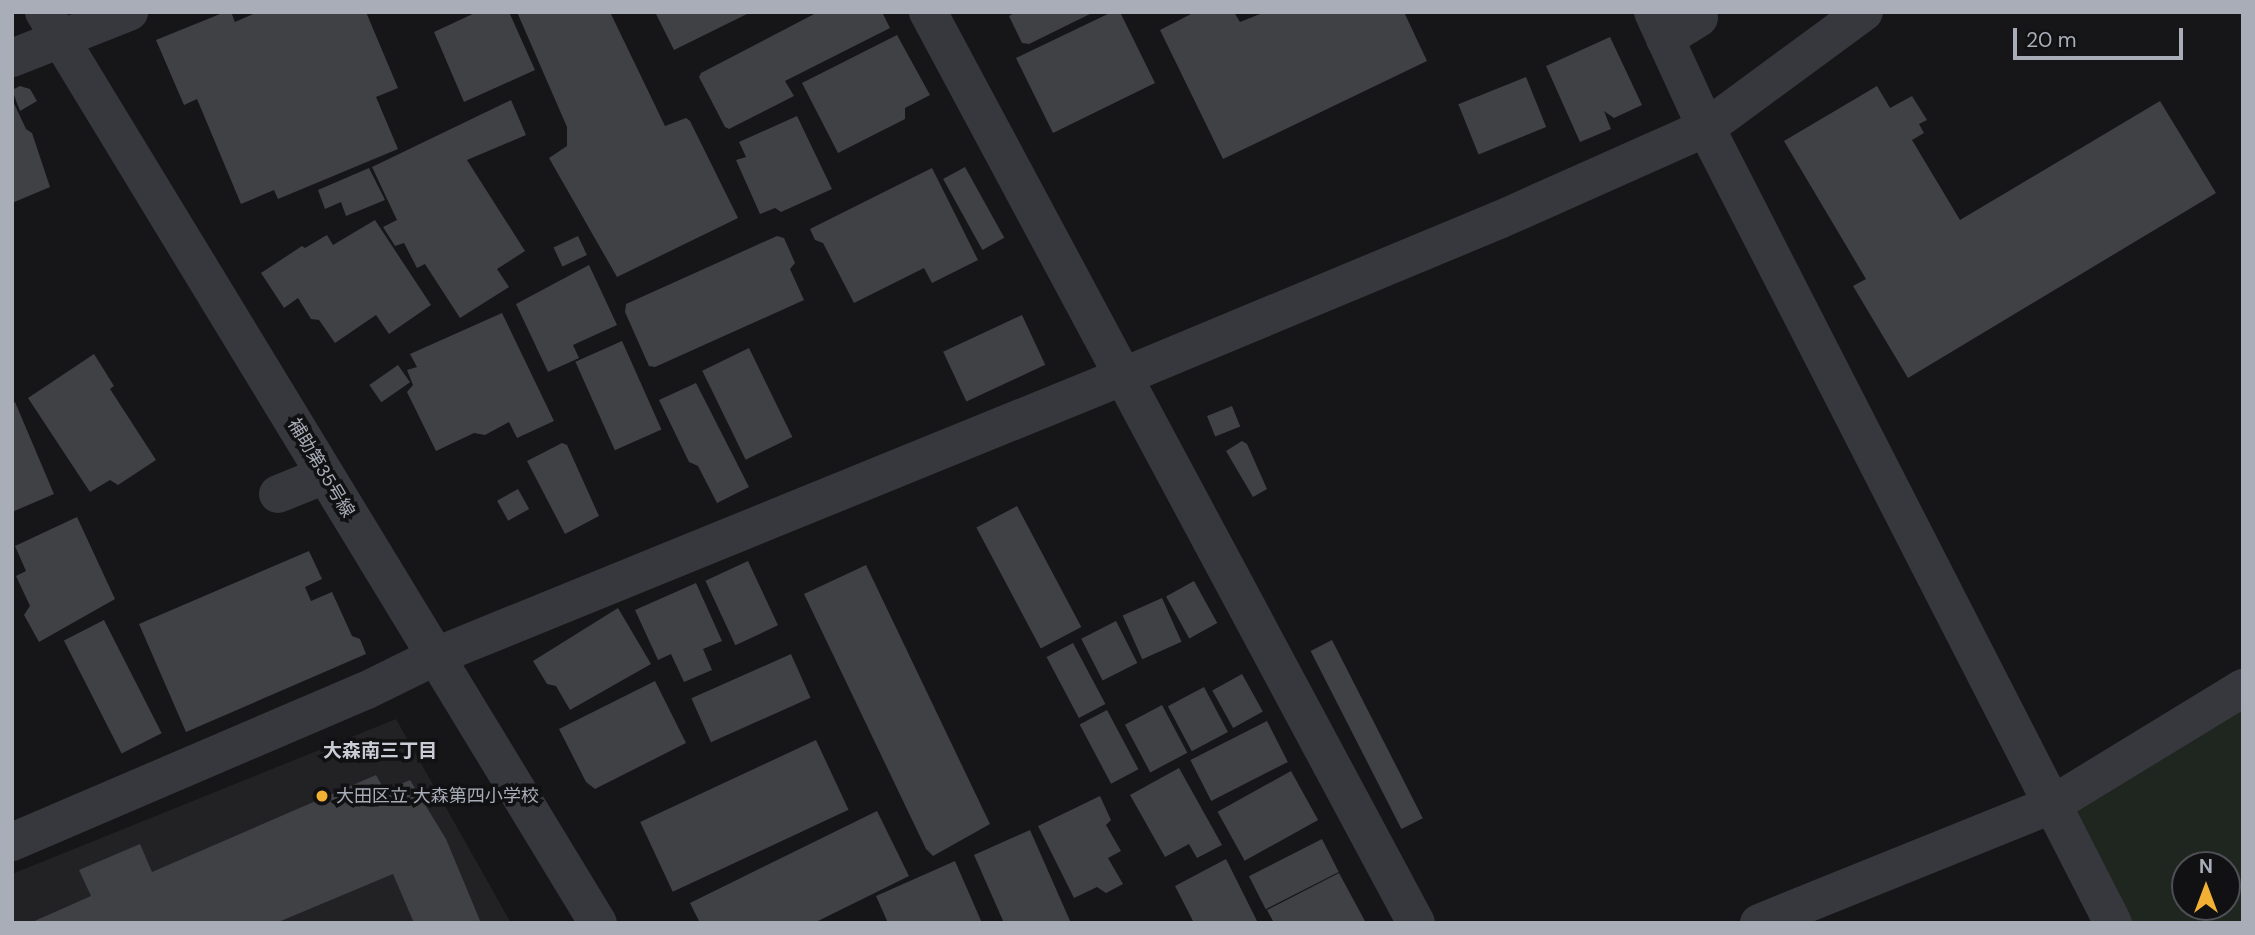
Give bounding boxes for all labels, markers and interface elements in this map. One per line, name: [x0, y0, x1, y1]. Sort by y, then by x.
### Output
scale bar: [2017, 14, 2187, 58]
text: 20 m: [2026, 26, 2077, 54]
street label: 補助第35号線: [283, 415, 359, 521]
district label: 大森南三丁目: [323, 740, 437, 762]
place label: 大田区立 大森第四小学校: [336, 785, 539, 807]
marker: 大田区立 大森第四小学校: [314, 788, 330, 804]
north arrow: [2171, 851, 2241, 921]
text: N: [2199, 854, 2213, 879]

